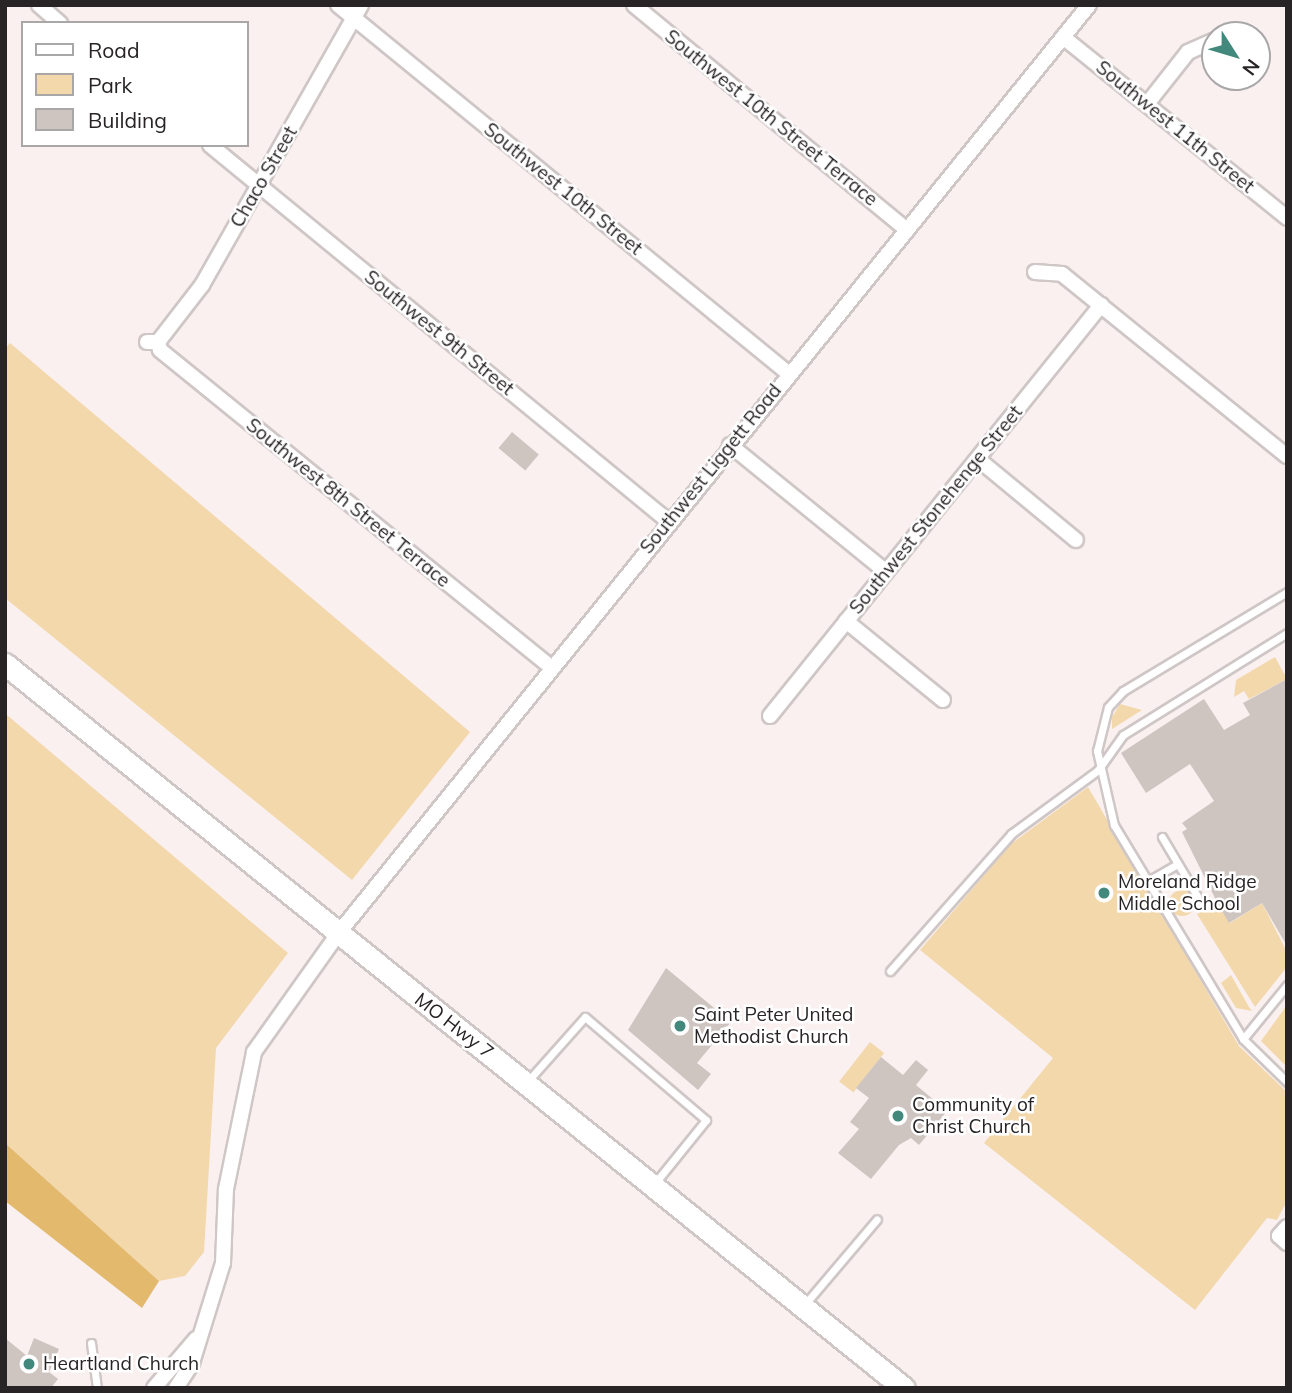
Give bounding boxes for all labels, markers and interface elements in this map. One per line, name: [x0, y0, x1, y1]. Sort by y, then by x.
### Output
legend: [21, 21, 248, 147]
north arrow: [1201, 21, 1271, 91]
street label: Southwest 10th Street Terrace: [660, 25, 882, 211]
text: Road: [88, 37, 139, 63]
text: N: [1237, 54, 1265, 80]
street label: Southwest 11th Street: [1091, 56, 1259, 198]
text: Park: [88, 72, 132, 98]
text: Building: [88, 107, 167, 133]
street label: Southwest 10th Street: [479, 118, 647, 260]
street label: Chaco Street: [226, 122, 302, 232]
street label: Southwest 9th Street: [360, 266, 518, 400]
street label: Southwest Liggett Road: [636, 380, 786, 558]
street label: Southwest Stonehenge Street: [845, 401, 1027, 619]
street label: Southwest 8th Street Terrace: [241, 414, 455, 592]
place label: Moreland Ridge Middle School: [1118, 871, 1257, 915]
marker: Moreland Ridge Middle School: [1096, 885, 1112, 901]
street label: MO Hwy 7: [410, 988, 498, 1064]
place label: Saint Peter United Methodist Church: [694, 1004, 853, 1048]
marker: Saint Peter United Methodist Church: [672, 1018, 688, 1034]
place label: Community of Christ Church: [912, 1094, 1034, 1138]
marker: Community of Christ Church: [890, 1108, 906, 1124]
place label: Heartland Church: [43, 1353, 199, 1375]
marker: Heartland Church: [21, 1356, 37, 1372]

